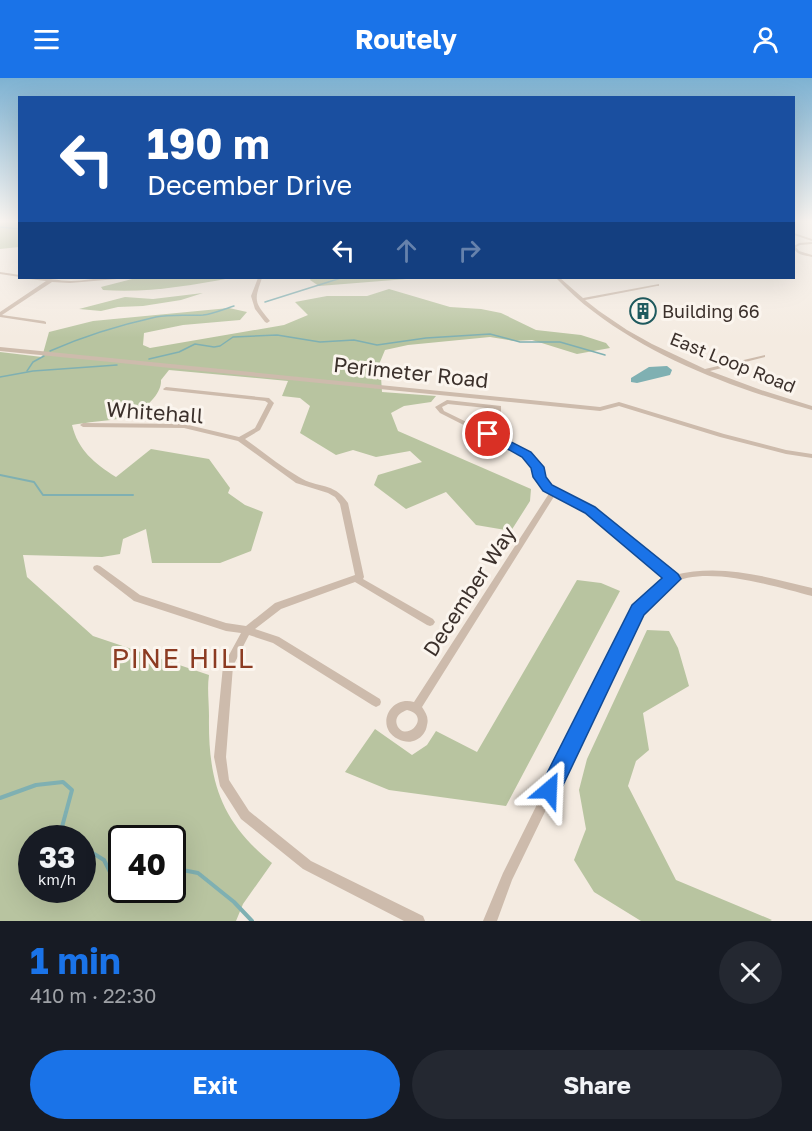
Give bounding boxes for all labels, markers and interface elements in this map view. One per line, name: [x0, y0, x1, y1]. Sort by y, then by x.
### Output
icon: menu: [30, 23, 63, 56]
text: Routely: [355, 23, 457, 55]
icon: person: [749, 23, 782, 56]
text: 190 m: [147, 118, 270, 168]
icon: left: [48, 120, 126, 198]
text: December Drive: [147, 169, 352, 201]
icon: left: [327, 234, 360, 267]
icon: ahead: [390, 234, 423, 267]
icon: right: [453, 234, 486, 267]
building icon: Building 66: [628, 296, 658, 326]
place label: Building 66: [662, 300, 760, 322]
street label: East Loop Road: [667, 327, 799, 397]
street label: Perimeter Road: [332, 351, 490, 393]
street label: Whitehall: [105, 396, 205, 428]
pin: [462, 408, 513, 459]
icon: arrive: [471, 417, 504, 450]
street label: December Way: [417, 521, 521, 661]
district label: PINE HILL: [111, 642, 255, 674]
position arrow: [517, 758, 581, 822]
speed limit sign: 40: [108, 825, 186, 903]
text: 33: [39, 839, 75, 875]
text: km/h: [38, 870, 76, 888]
text: 1 min: [30, 939, 121, 982]
button: close: [719, 941, 782, 1004]
text: 410 m · 22:30: [30, 983, 156, 1007]
button: Exit: [30, 1050, 400, 1119]
button: Share: [412, 1050, 782, 1119]

